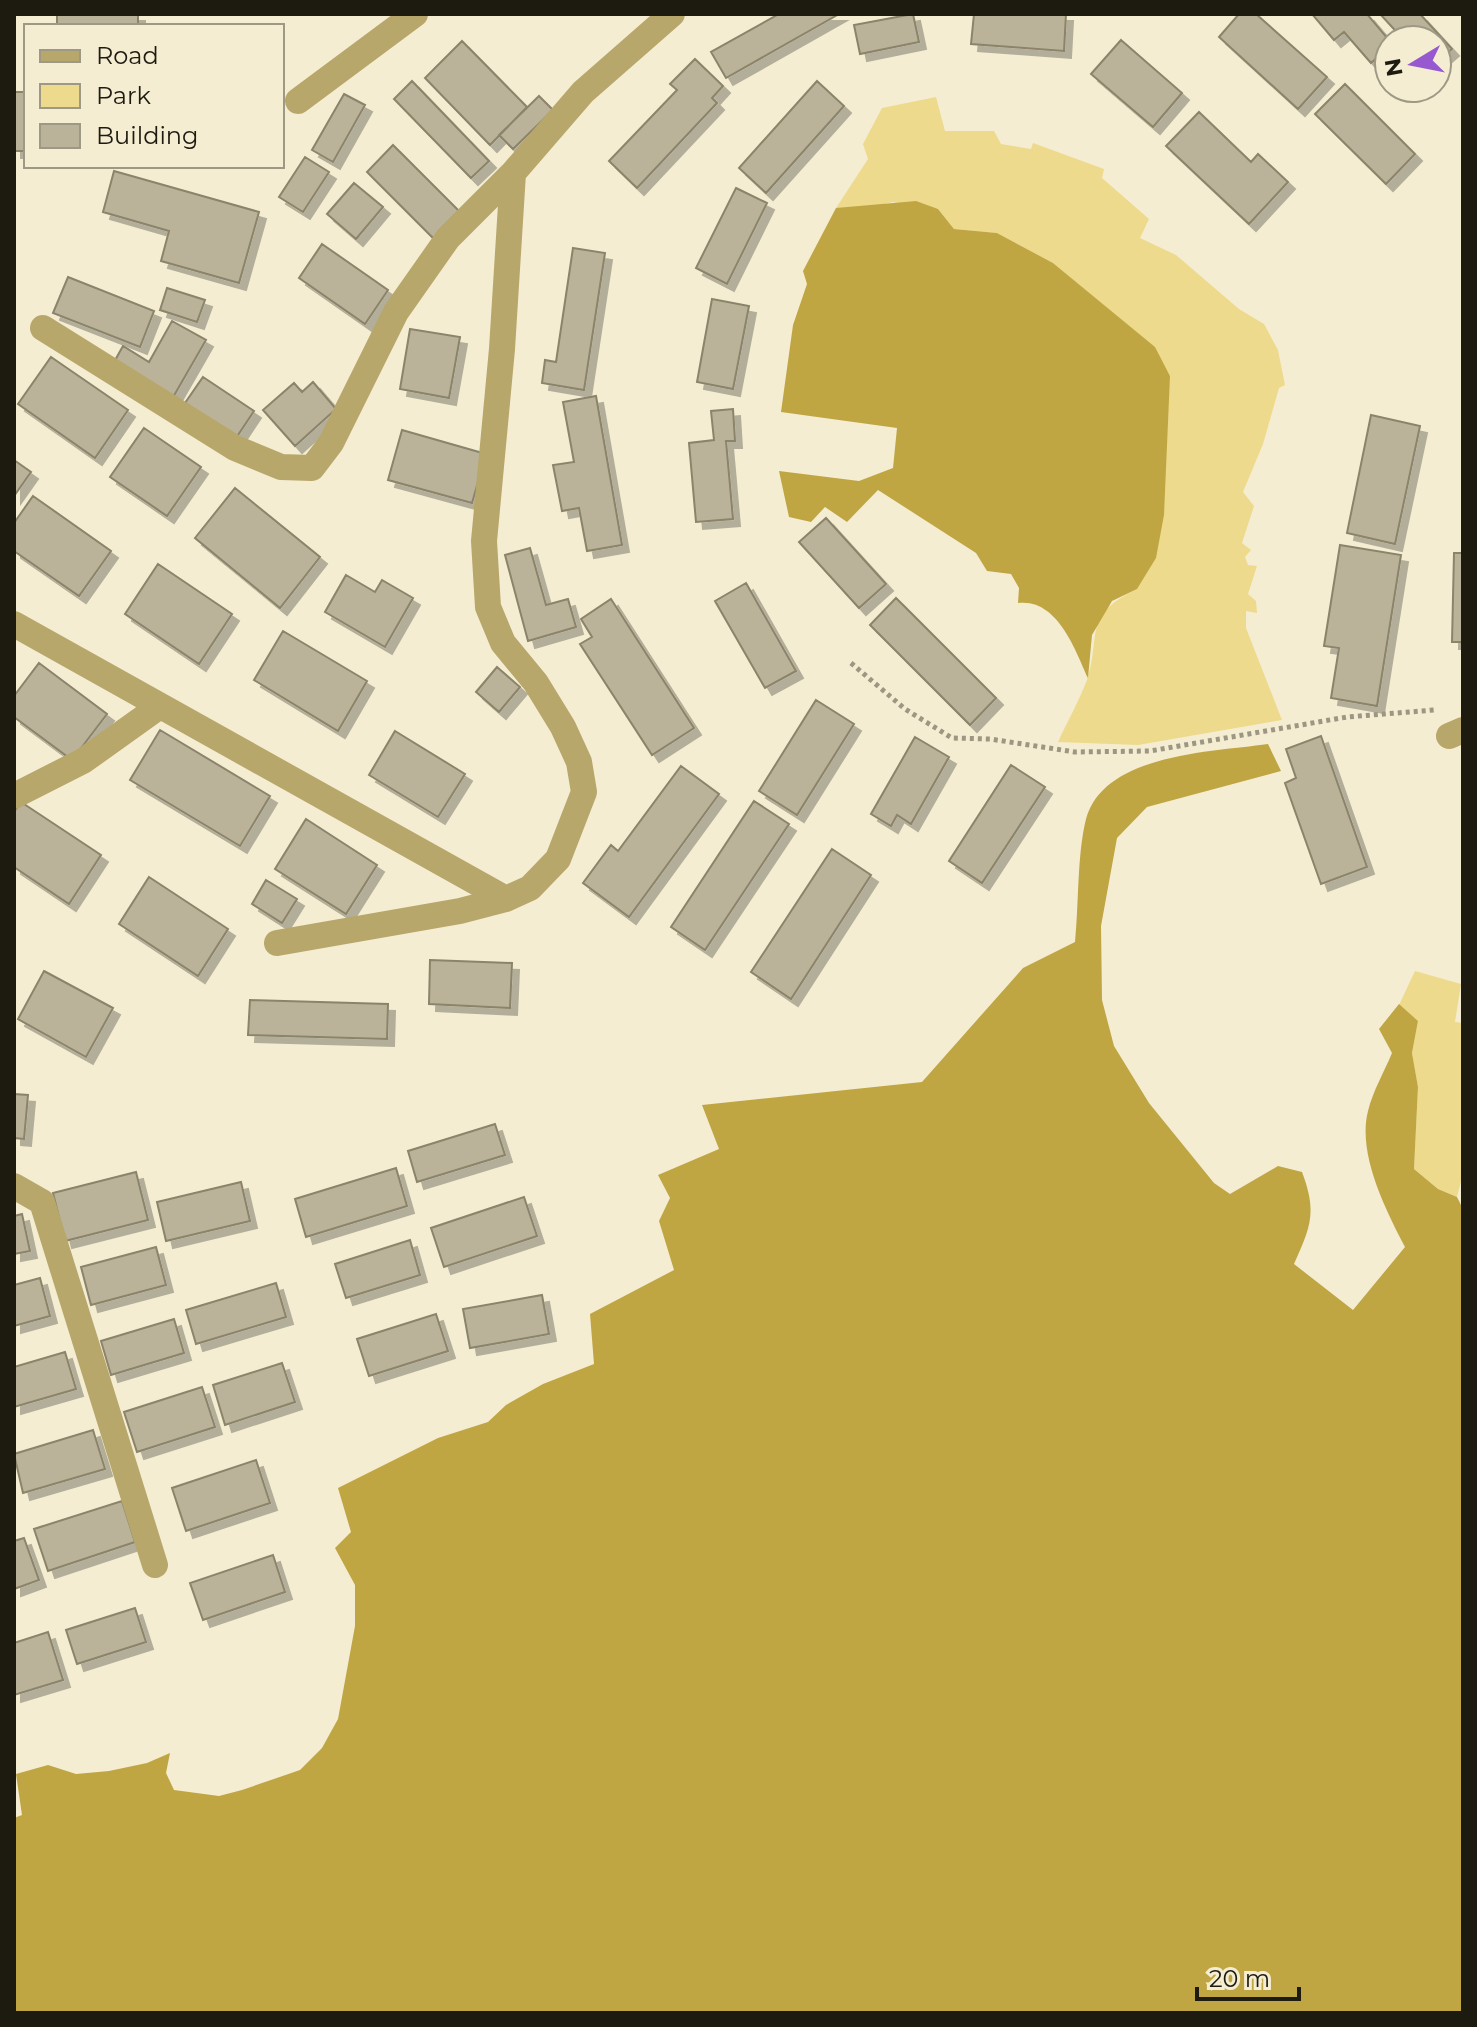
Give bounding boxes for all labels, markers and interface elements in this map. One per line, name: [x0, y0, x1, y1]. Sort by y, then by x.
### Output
legend: [24, 24, 284, 168]
north arrow: [1373, 24, 1453, 104]
text: Road: [96, 41, 159, 70]
text: N: [1379, 56, 1409, 78]
text: Park: [96, 81, 151, 110]
text: Building: [96, 121, 199, 150]
scale bar: [1197, 1951, 1299, 2001]
text: 20 m: [1209, 1964, 1270, 1993]

